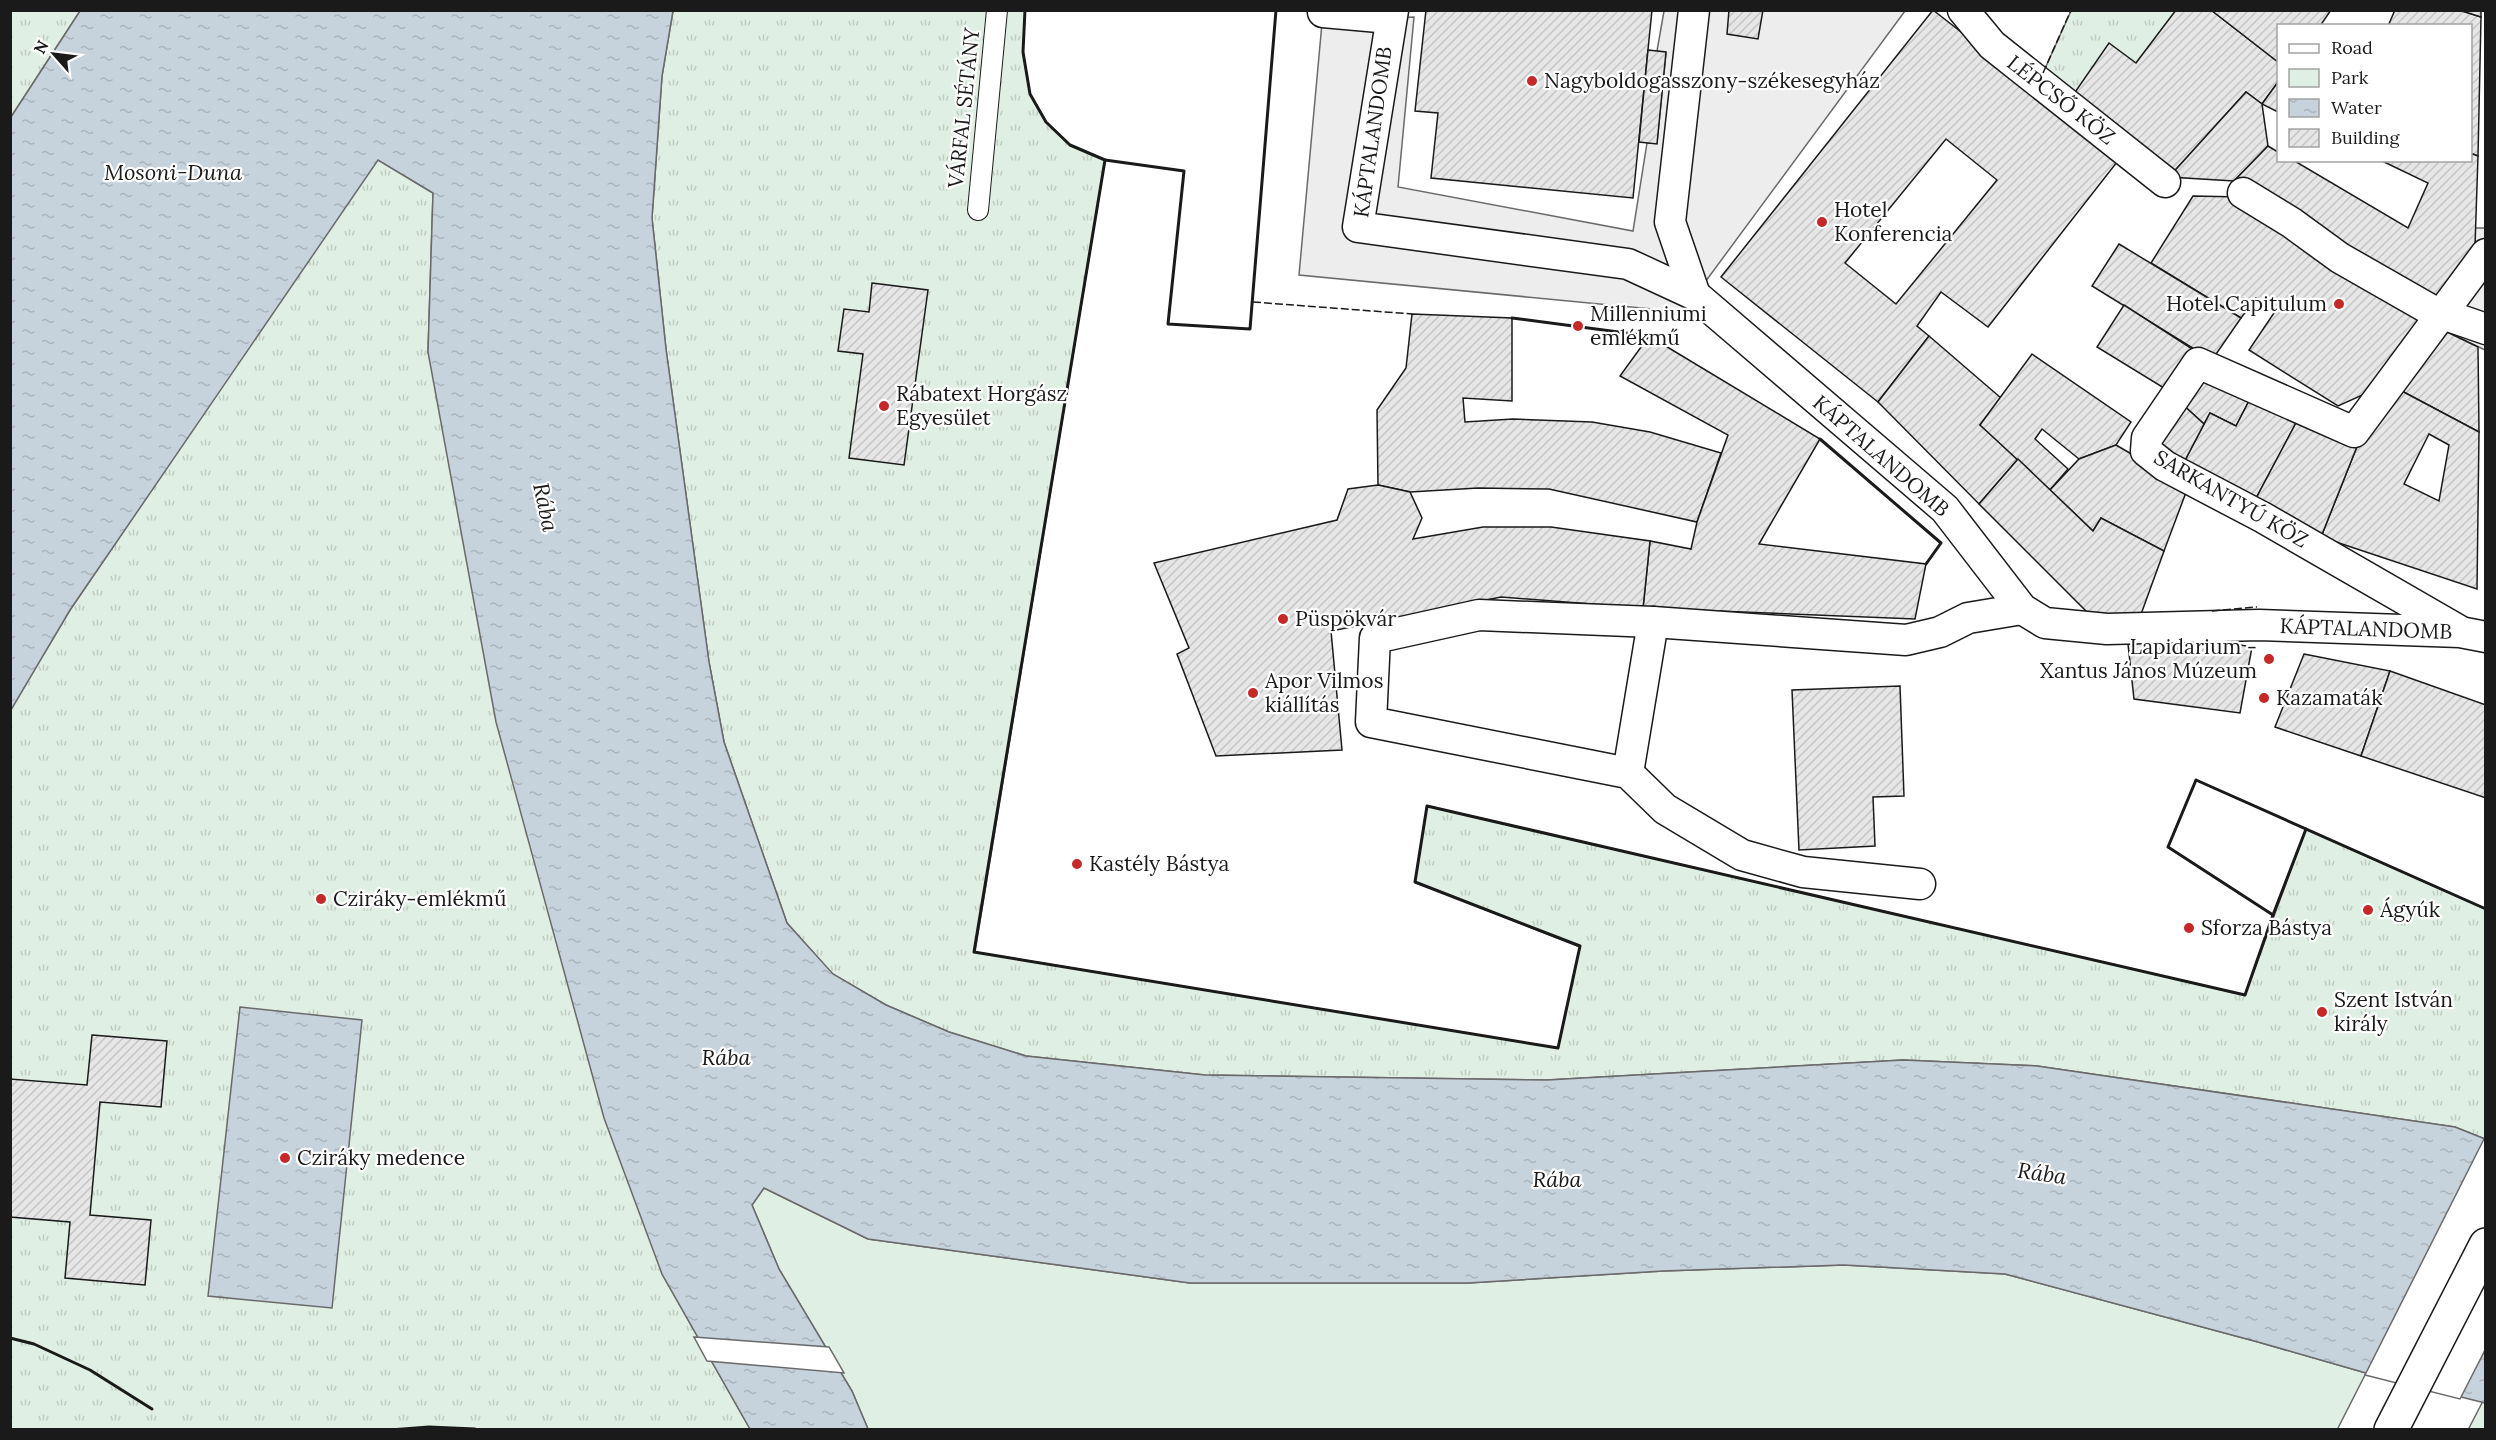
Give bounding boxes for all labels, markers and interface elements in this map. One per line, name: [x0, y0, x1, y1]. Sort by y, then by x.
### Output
north arrow: [24, 24, 84, 84]
legend: [2277, 24, 2472, 162]
street label: VÁRFAL SÉTÁNY: [942, 26, 985, 190]
text: Road: [2331, 36, 2373, 59]
text: N: [29, 37, 52, 57]
street label: KÁPTALANDOMB: [1347, 45, 1398, 219]
street label: LÉPCSŐ KÖZ: [2002, 49, 2121, 150]
text: Park: [2331, 66, 2369, 89]
place label: Nagyboldogasszony-székesegyház: [1544, 67, 1880, 94]
marker: Nagyboldogasszony-székesegyház: [1525, 74, 1539, 88]
text: Water: [2331, 96, 2382, 119]
text: Building: [2331, 126, 2401, 149]
water label: Mosoni-Duna: [104, 158, 243, 186]
place label: Hotel Konferencia: [1834, 196, 1953, 247]
marker: Hotel Konferencia: [1815, 215, 1829, 229]
place label: Hotel Capitulum: [2166, 290, 2327, 317]
marker: Hotel Capitulum: [2332, 297, 2346, 311]
place label: Millenniumi emlékmű: [1590, 300, 1707, 351]
marker: Millenniumi emlékmű: [1571, 319, 1585, 333]
place label: Rábatext Horgász Egyesület: [896, 380, 1067, 431]
street label: KÁPTALANDOMB: [1807, 389, 1955, 522]
marker: Rábatext Horgász Egyesület: [877, 399, 891, 413]
street label: SARKANTYÚ KÖZ: [2149, 443, 2313, 554]
water label: Rába: [527, 480, 565, 535]
place label: Püspökvár: [1295, 605, 1396, 632]
marker: Püspökvár: [1276, 612, 1290, 626]
street label: KÁPTALANDOMB: [2279, 612, 2453, 645]
place label: Lapidarium - Xantus János Múzeum: [2040, 633, 2257, 684]
marker: Lapidarium - Xantus János Múzeum: [2262, 652, 2276, 666]
place label: Apor Vilmos kiállítás: [1264, 667, 1383, 718]
place label: Kazamaták: [2276, 684, 2383, 711]
marker: Apor Vilmos kiállítás: [1246, 686, 1260, 700]
marker: Kazamaták: [2257, 691, 2271, 705]
place label: Kastély Bástya: [1089, 850, 1230, 877]
marker: Kastély Bástya: [1070, 857, 1084, 871]
place label: Cziráky-emlékmű: [333, 885, 506, 912]
marker: Cziráky-emlékmű: [314, 892, 328, 906]
place label: Ágyúk: [2379, 896, 2441, 923]
marker: Ágyúk: [2361, 903, 2375, 917]
place label: Sforza Bástya: [2201, 914, 2332, 941]
marker: Sforza Bástya: [2182, 921, 2196, 935]
place label: Szent István király: [2334, 986, 2453, 1037]
marker: Szent István király: [2315, 1005, 2329, 1019]
water label: Rába: [701, 1043, 751, 1071]
place label: Cziráky medence: [297, 1144, 465, 1171]
marker: Cziráky medence: [278, 1151, 292, 1165]
water label: Rába: [2016, 1156, 2069, 1190]
water label: Rába: [1532, 1165, 1582, 1193]

